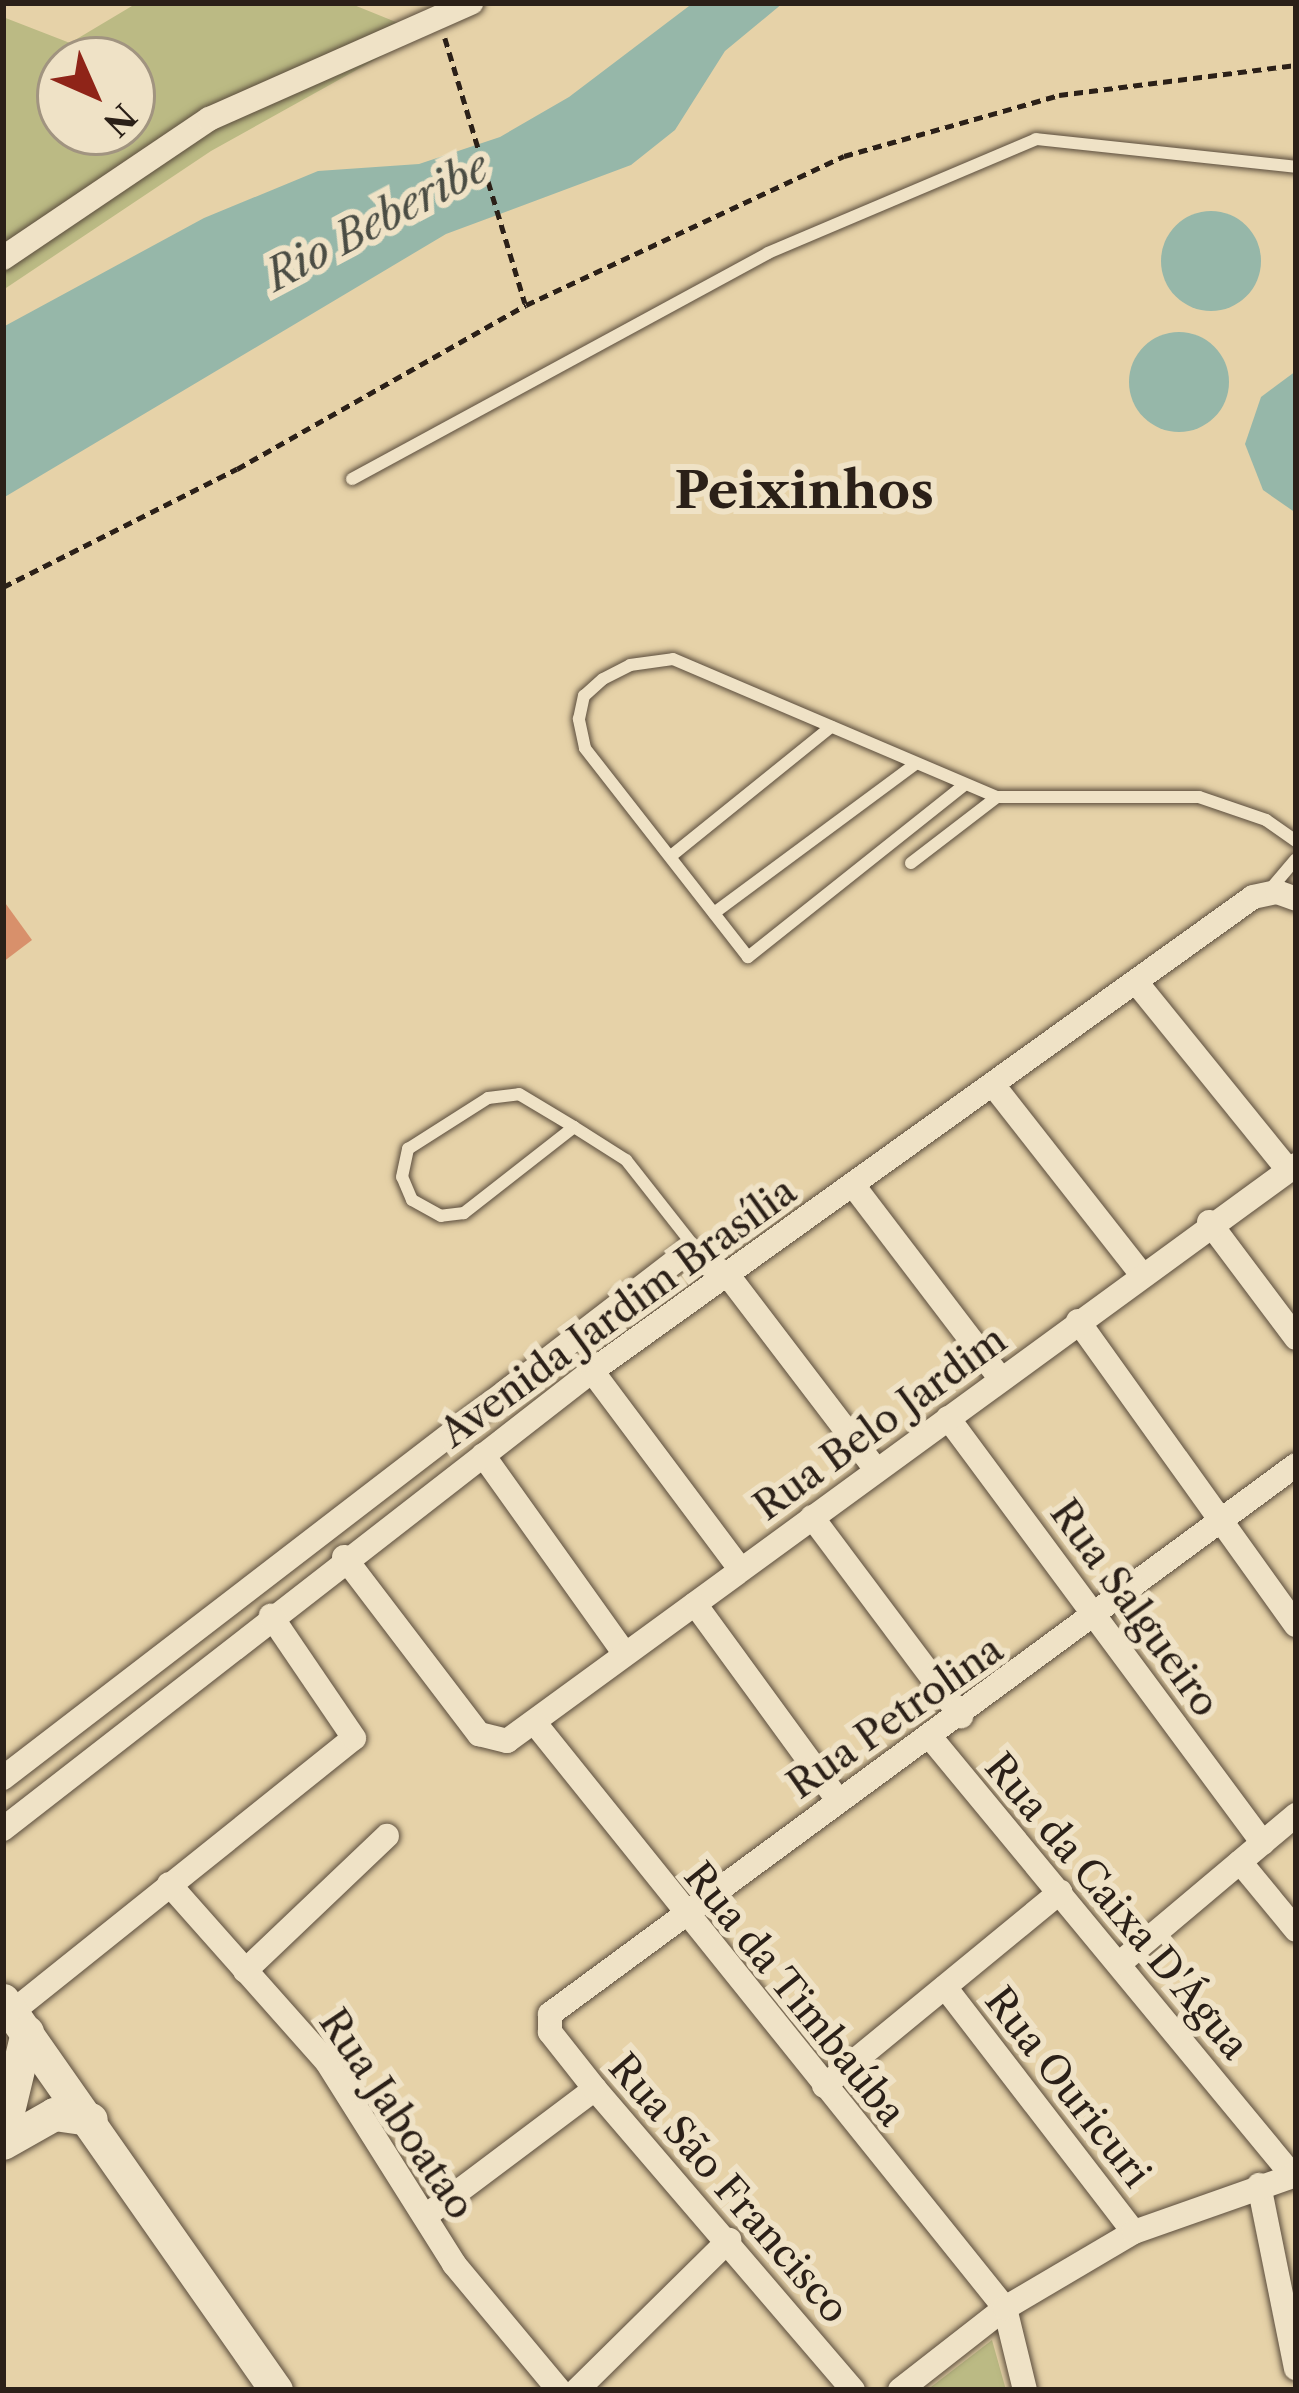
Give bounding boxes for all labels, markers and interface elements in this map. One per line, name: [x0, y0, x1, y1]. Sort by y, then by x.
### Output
north arrow: [36, 36, 156, 156]
text: N: [95, 95, 144, 144]
water label: Rio Beberibe: [257, 141, 497, 301]
district label: Peixinhos: [674, 459, 934, 521]
street label: Avenida Jardim Brasília: [431, 1167, 805, 1457]
street label: Rua Belo Jardim: [745, 1316, 1015, 1530]
street label: Rua Salgueiro: [1041, 1490, 1229, 1726]
street label: Rua Petrolina: [778, 1626, 1012, 1808]
street label: Rua da Caixa D'Água: [975, 1743, 1259, 2069]
street label: Rua da Timbaúba: [674, 1852, 916, 2136]
street label: Rua Ouricuri: [975, 1978, 1161, 2196]
street label: Rua Jaboatao: [309, 2000, 485, 2228]
street label: Rua São Francisco: [599, 2044, 859, 2332]

